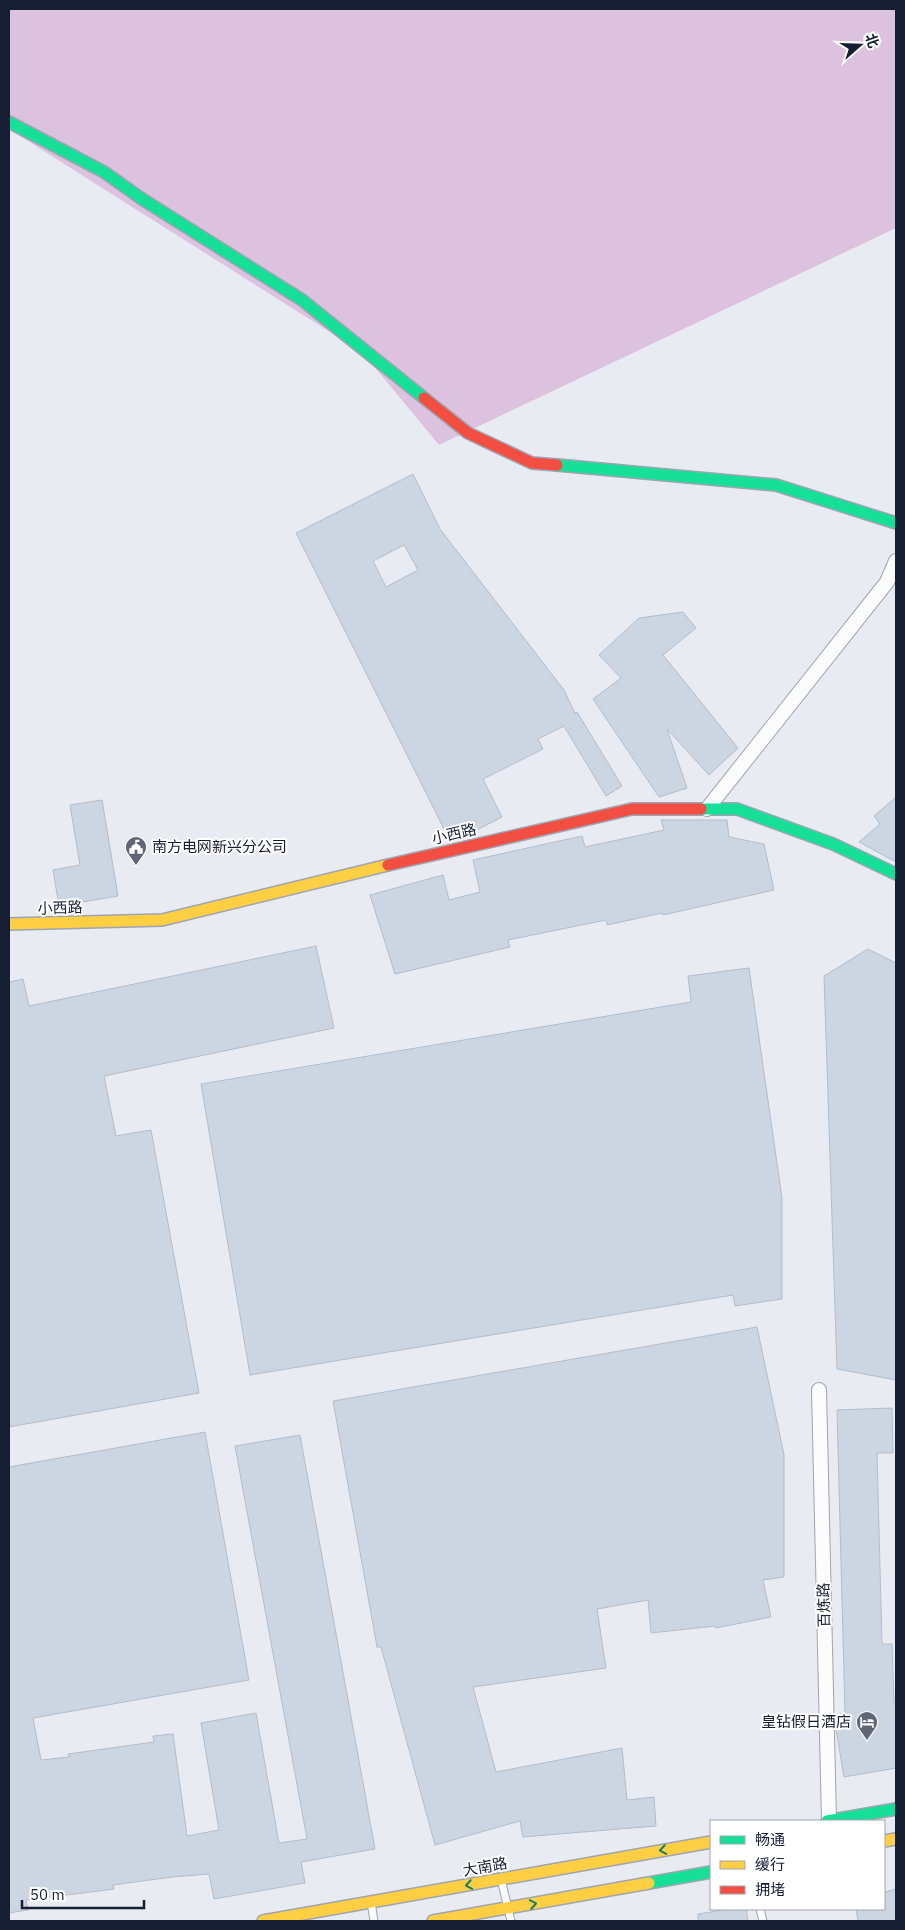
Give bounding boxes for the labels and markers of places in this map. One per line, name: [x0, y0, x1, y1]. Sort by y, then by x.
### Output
public building icon: 南方电网新兴分公司: [124, 835, 148, 866]
place label: 南方电网新兴分公司: [152, 837, 287, 856]
hotel icon: 皇钻假日酒店: [855, 1710, 879, 1741]
place label: 皇钻假日酒店: [761, 1712, 851, 1731]

